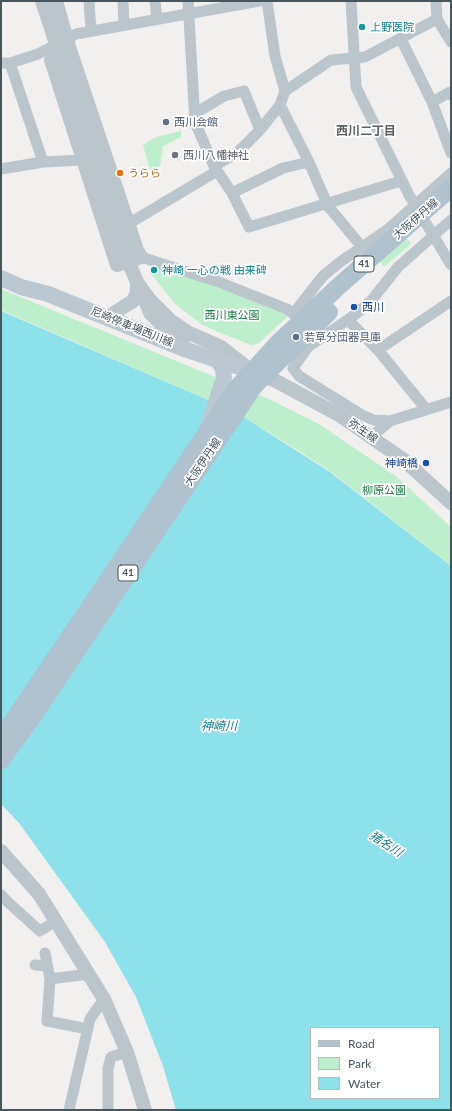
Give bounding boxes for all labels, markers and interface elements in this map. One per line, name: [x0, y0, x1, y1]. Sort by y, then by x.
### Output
place label: 上野医院: [370, 20, 414, 34]
marker: 上野医院: [357, 22, 367, 32]
place label: 西川会館: [174, 115, 218, 129]
marker: 西川会館: [161, 117, 171, 127]
district label: 西川二丁目: [336, 124, 396, 138]
place label: 西川八幡神社: [183, 148, 249, 162]
marker: 西川八幡神社: [170, 150, 180, 160]
place label: うらら: [128, 166, 161, 180]
marker: うらら: [115, 168, 125, 178]
street label: 大阪伊丹線: [391, 196, 441, 242]
road number: 41: [354, 256, 374, 272]
place label: 神崎 一心の戦 由来碑: [162, 263, 267, 277]
marker: 神崎 一心の戦 由来碑: [149, 265, 159, 275]
place label: 西川: [362, 300, 384, 314]
marker: 西川: [349, 302, 359, 312]
street label: 尼崎停車場西川線: [89, 304, 175, 350]
park label: 西川東公園: [205, 308, 259, 322]
place label: 若草分団器具庫: [304, 330, 381, 344]
marker: 若草分団器具庫: [291, 332, 301, 342]
street label: 弥生線: [346, 416, 380, 446]
street label: 大阪伊丹線: [182, 436, 224, 488]
place label: 神崎橋: [385, 456, 418, 470]
marker: 神崎橋: [421, 458, 431, 468]
park label: 柳原公園: [362, 483, 406, 497]
road number: 41: [118, 565, 138, 581]
water label: 神崎川: [201, 719, 237, 733]
water label: 猪名川: [367, 828, 405, 860]
legend: [310, 1027, 440, 1099]
text: Road: [348, 1036, 375, 1051]
text: Park: [348, 1056, 371, 1071]
text: Water: [348, 1076, 381, 1091]

